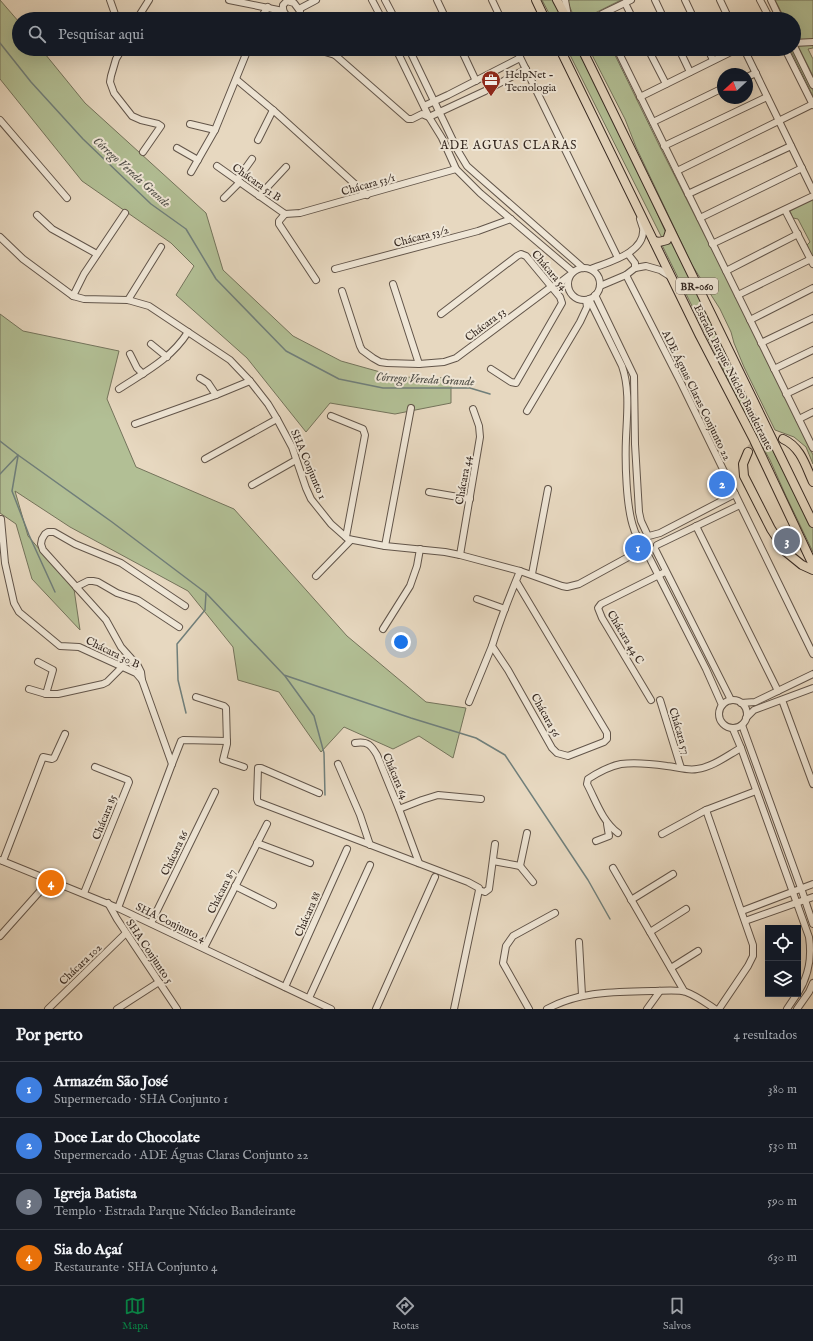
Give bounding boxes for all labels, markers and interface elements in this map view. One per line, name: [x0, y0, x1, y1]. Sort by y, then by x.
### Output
search box: [12, 12, 801, 56]
icon: search: [26, 23, 48, 45]
text: Pesquisar aqui: [58, 25, 144, 44]
place label: HelpNet - Tecnologia: [505, 68, 556, 95]
north arrow: [717, 68, 753, 104]
office icon: HelpNet - Tecnologia: [480, 69, 502, 97]
water label: Córrego Vereda Grande: [89, 134, 173, 212]
district label: ADE AGUAS CLARAS: [440, 138, 578, 153]
street label: Chácara 51 B: [229, 161, 284, 205]
street label: Chácara 53/1: [340, 171, 397, 199]
street label: Chácara 53/2: [392, 223, 450, 251]
street label: Chácara 54: [528, 248, 571, 294]
road number: BR-060: [676, 278, 718, 294]
street label: Estrada Parque Núcleo Bandeirante: [690, 302, 776, 453]
street label: Chácara 53: [463, 305, 509, 345]
street label: ADE Águas Claras Conjunto 22: [658, 327, 734, 463]
water label: Córrego Vereda Grande: [375, 369, 475, 391]
street label: SHA Conjunto 1: [287, 427, 329, 502]
street label: Chácara 44: [453, 454, 475, 506]
pin: 2: [709, 469, 735, 499]
pin: 3: [774, 526, 800, 556]
pin: 1: [625, 533, 651, 563]
street label: Chácara 44 C: [604, 608, 647, 667]
your location: [391, 632, 411, 652]
street label: Chácara 30 B: [83, 634, 142, 672]
street label: Chácara 56: [527, 691, 563, 740]
street label: Chácara 57: [665, 706, 693, 756]
street label: Chácara 64: [379, 751, 411, 802]
street label: Chácara 85: [90, 793, 120, 842]
street label: Chácara 86: [158, 828, 192, 878]
street label: Chácara 87: [205, 867, 239, 916]
pin: 4: [38, 868, 64, 898]
street label: Chácara 88: [292, 890, 324, 939]
street label: SHA Conjunto 4: [133, 900, 208, 946]
street label: SHA Conjunto 5: [122, 917, 176, 986]
map controls: [765, 925, 801, 997]
button: locate: [765, 925, 801, 961]
street label: Chácara 102: [56, 941, 105, 988]
button: layers: [765, 961, 801, 997]
text: Por perto: [16, 1025, 83, 1046]
text: 4 resultados: [734, 1027, 797, 1044]
text: Armazém São José: [54, 1072, 168, 1091]
text: 1: [27, 1081, 31, 1098]
text: 380 m: [768, 1081, 797, 1098]
text: Supermercado · SHA Conjunto 1: [54, 1091, 228, 1108]
text: Doce Lar do Chocolate: [54, 1128, 200, 1147]
text: 2: [26, 1137, 32, 1154]
text: 530 m: [768, 1137, 797, 1154]
text: Supermercado · ADE Águas Claras Conjunto 22: [54, 1147, 309, 1164]
text: Igreja Batista: [54, 1184, 137, 1203]
text: 3: [27, 1193, 31, 1210]
text: 590 m: [767, 1193, 797, 1210]
text: Templo · Estrada Parque Núcleo Bandeirante: [54, 1203, 296, 1220]
text: Sia do Açaí: [54, 1240, 122, 1259]
text: 4: [26, 1249, 32, 1266]
text: 630 m: [767, 1249, 797, 1266]
text: Restaurante · SHA Conjunto 4: [54, 1259, 217, 1276]
tab: Mapa: [122, 1295, 148, 1333]
tab: Rotas: [392, 1295, 419, 1333]
tab: Salvos: [663, 1295, 691, 1333]

